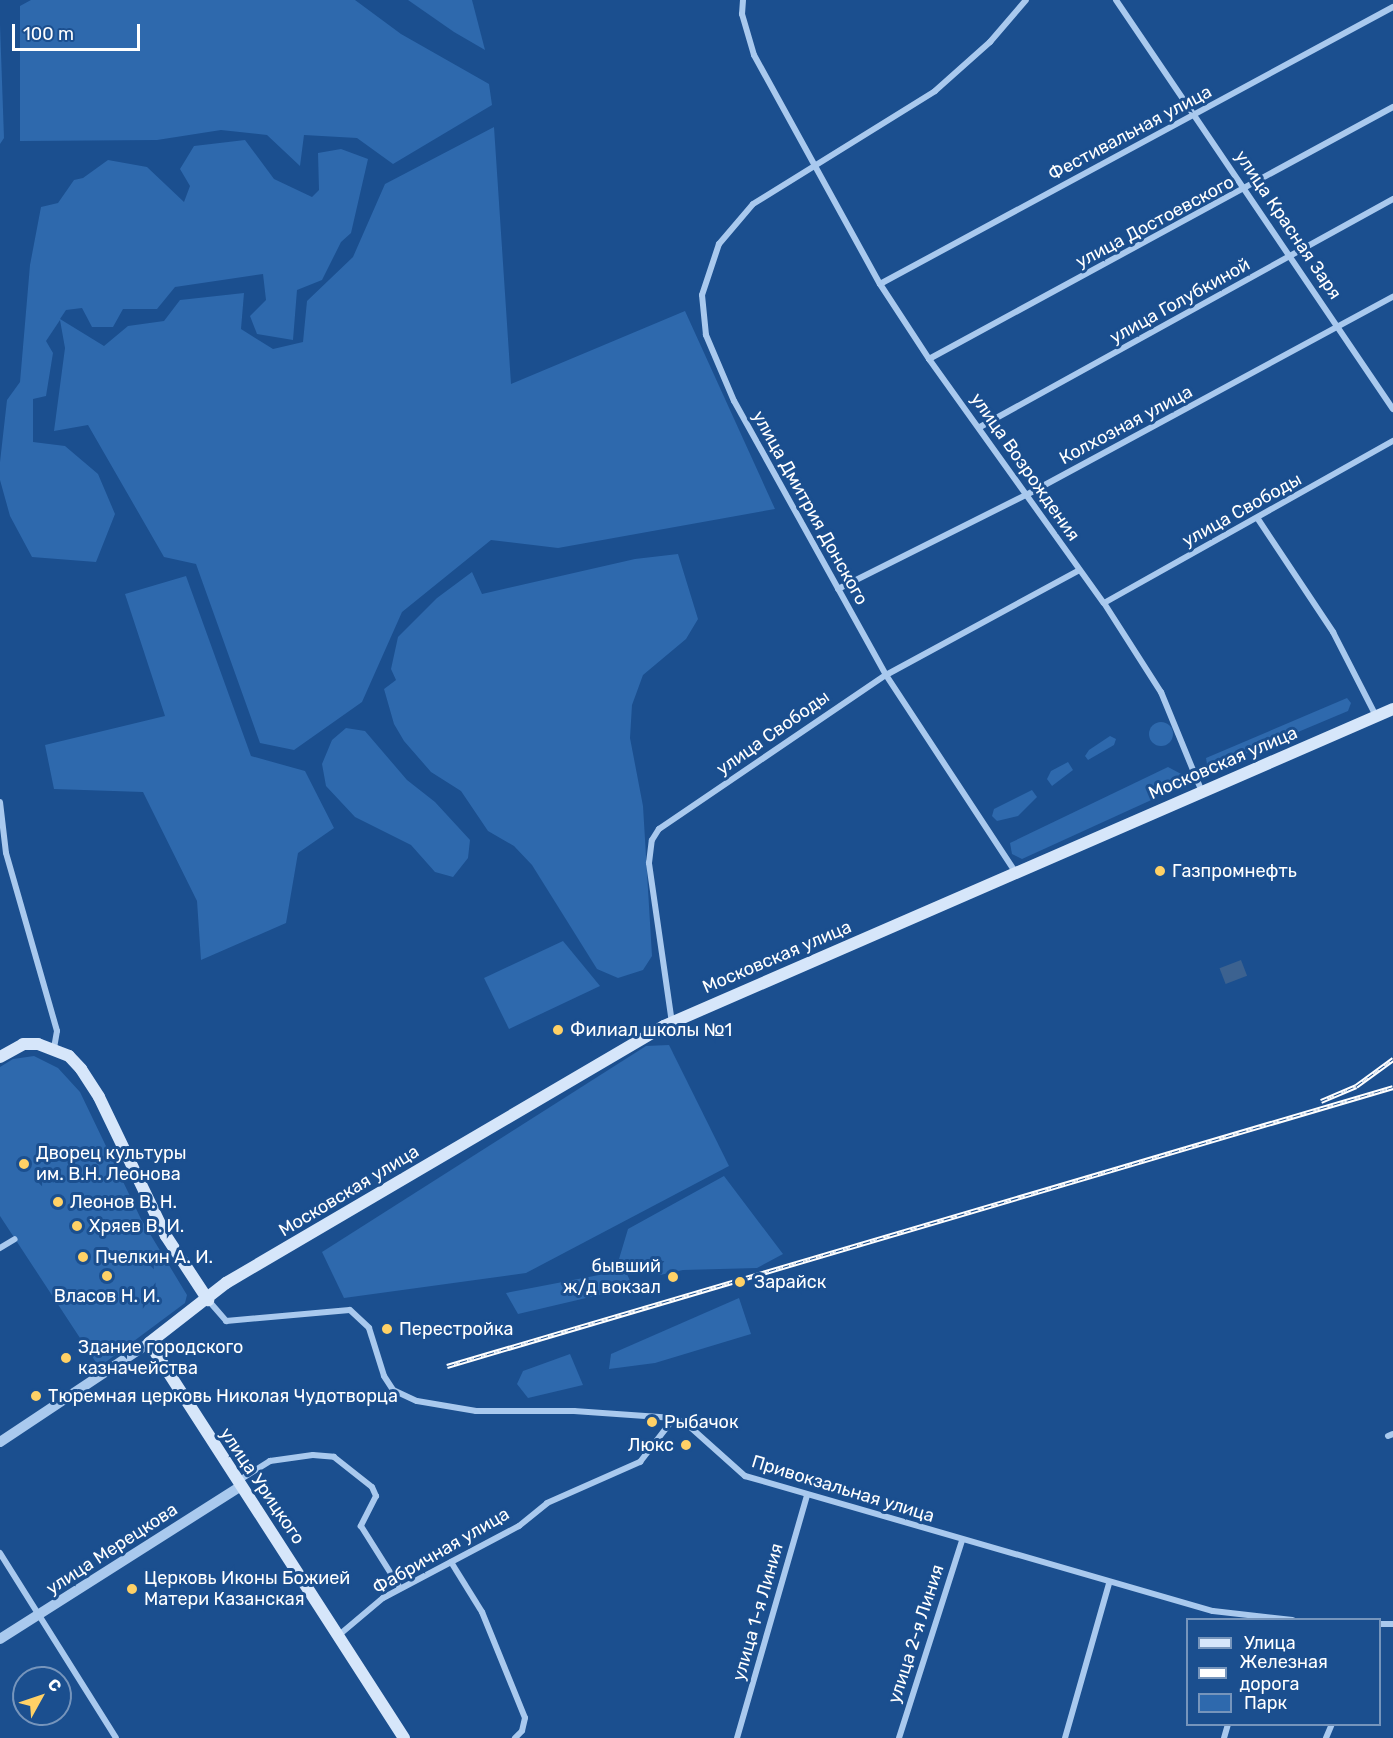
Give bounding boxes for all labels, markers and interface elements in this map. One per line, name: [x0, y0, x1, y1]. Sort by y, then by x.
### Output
scale bar: [15, 12, 142, 50]
text: 100 m: [23, 23, 74, 45]
street label: Фестивальная улица: [1045, 81, 1215, 185]
street label: улица Красная Заря: [1230, 146, 1346, 304]
street label: улица Достоевского: [1072, 171, 1238, 273]
street label: улица Голубкиной: [1106, 253, 1254, 349]
street label: Колхозная улица: [1056, 381, 1196, 469]
street label: улица Возрождения: [966, 389, 1084, 545]
street label: улица Дмитрия Донского: [748, 407, 872, 609]
street label: улица Свободы: [1179, 468, 1305, 552]
street label: улица Свободы: [712, 686, 834, 780]
street label: Московская улица: [1145, 722, 1301, 804]
place label: Газпромнефть: [1172, 860, 1297, 882]
marker: Газпромнефть: [1153, 864, 1167, 878]
street label: Московская улица: [699, 916, 855, 998]
place label: Филиал школы №1: [570, 1019, 732, 1041]
marker: Филиал школы №1: [551, 1023, 565, 1037]
street label: Московская улица: [275, 1141, 423, 1241]
place label: Дворец культуры им. В.Н. Леонова: [36, 1143, 186, 1186]
marker: Дворец культуры им. В.Н. Леонова: [17, 1157, 31, 1171]
place label: Леонов В. Н.: [70, 1191, 177, 1213]
marker: Леонов В. Н.: [51, 1195, 65, 1209]
place label: Хряев В. И.: [89, 1215, 184, 1237]
marker: Хряев В. И.: [70, 1219, 84, 1233]
place label: Пчелкин А. И.: [95, 1246, 213, 1268]
marker: Пчелкин А. И.: [76, 1250, 90, 1264]
place label: бывший ж/д вокзал: [563, 1256, 661, 1298]
marker: Власов Н. И.: [100, 1269, 114, 1283]
marker: бывший ж/д вокзал: [666, 1270, 680, 1284]
place label: Зарайск: [754, 1271, 826, 1293]
marker: Зарайск: [731, 1273, 749, 1291]
place label: Власов Н. И.: [54, 1285, 160, 1307]
place label: Перестройка: [399, 1318, 513, 1340]
marker: Перестройка: [380, 1322, 394, 1336]
place label: Здание городского казначейства: [78, 1337, 243, 1380]
marker: Здание городского казначейства: [59, 1351, 73, 1365]
place label: Тюремная церковь Николая Чудотворца: [48, 1385, 398, 1407]
marker: Тюремная церковь Николая Чудотворца: [29, 1389, 43, 1403]
place label: Рыбачок: [664, 1411, 739, 1433]
marker: Рыбачок: [645, 1415, 659, 1429]
street label: улица Урицкого: [215, 1423, 309, 1549]
place label: Люкс: [628, 1434, 674, 1456]
marker: Люкс: [679, 1438, 693, 1452]
street label: Привокзальная улица: [749, 1451, 937, 1527]
street label: улица Мерецкова: [42, 1499, 182, 1599]
street label: Фабричная улица: [369, 1503, 513, 1599]
street label: улица 1-я Линия: [728, 1541, 788, 1683]
street label: улица 2-я Линия: [883, 1562, 949, 1706]
place label: Церковь Иконы Божией Матери Казанская: [144, 1568, 350, 1610]
marker: Церковь Иконы Божией Матери Казанская: [125, 1582, 139, 1596]
legend: [1186, 1618, 1381, 1726]
text: Улица: [1244, 1632, 1296, 1654]
text: Железная дорога: [1239, 1651, 1328, 1695]
north arrow: [12, 1666, 72, 1726]
text: С: [44, 1675, 66, 1696]
text: Парк: [1244, 1692, 1287, 1714]

